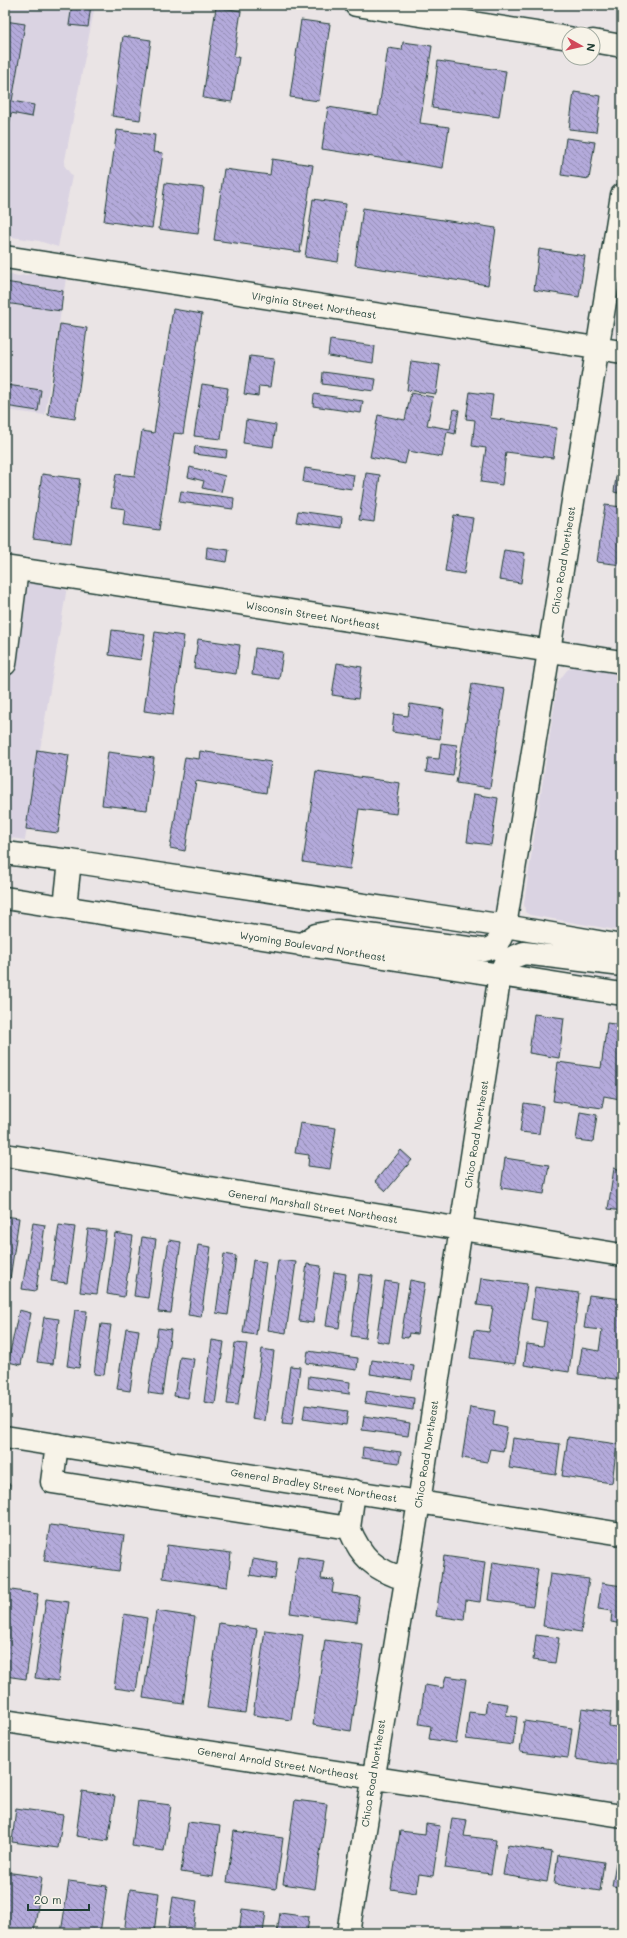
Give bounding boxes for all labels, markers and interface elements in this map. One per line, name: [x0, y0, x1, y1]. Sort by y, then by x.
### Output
north arrow: [561, 26, 601, 66]
text: N: [583, 42, 599, 53]
street label: Virginia Street Northeast: [250, 288, 378, 322]
street label: Chico Road Northeast: [548, 505, 578, 615]
street label: Wisconsin Street Northeast: [245, 597, 381, 633]
street label: Wyoming Boulevard Northeast: [239, 928, 387, 964]
street label: Chico Road Northeast: [461, 1079, 491, 1189]
street label: General Marshall Street Northeast: [227, 1186, 399, 1226]
street label: Chico Road Northeast: [411, 1399, 441, 1509]
street label: General Bradley Street Northeast: [230, 1465, 398, 1505]
street label: Chico Road Northeast: [358, 1718, 388, 1828]
street label: General Arnold Street Northeast: [196, 1743, 360, 1783]
scale bar: [28, 1886, 89, 1912]
text: 20 m: [34, 1891, 62, 1907]

